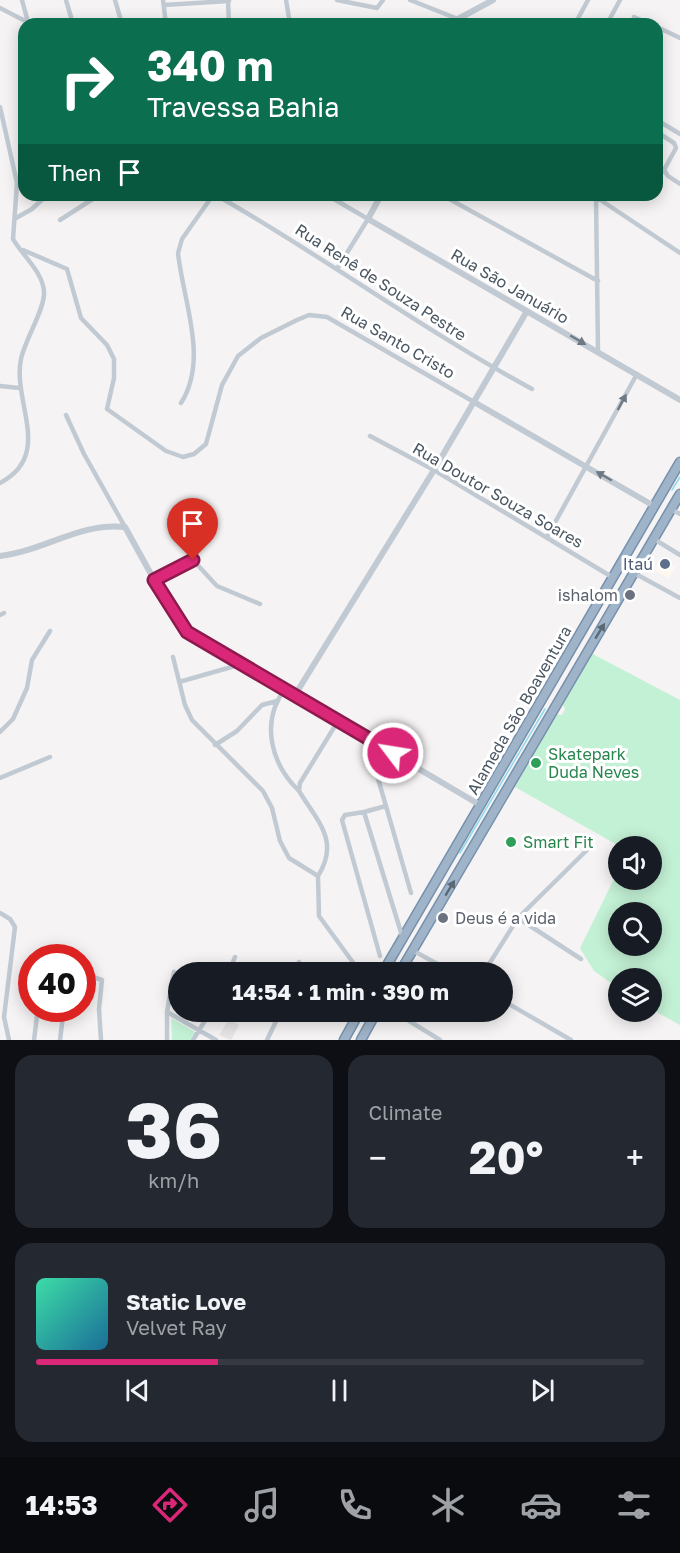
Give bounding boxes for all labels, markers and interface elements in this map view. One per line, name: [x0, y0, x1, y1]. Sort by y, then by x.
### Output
text: 340 m: [147, 40, 273, 90]
icon: right: [48, 42, 126, 120]
text: Travessa Bahia: [147, 91, 340, 123]
icon: arrive: [113, 156, 146, 189]
text: Then: [48, 159, 101, 186]
street label: Rua Renê de Souza Pestre: [292, 219, 470, 345]
street label: Rua São Januário: [448, 244, 572, 328]
street label: Rua Santo Cristo: [338, 301, 458, 383]
one-way arrow: [570, 335, 586, 346]
one-way arrow: [617, 393, 627, 410]
street label: Rua Doutor Souza Soares: [409, 438, 587, 552]
one-way arrow: [595, 472, 612, 482]
pin: [167, 498, 218, 560]
icon: arrive: [176, 507, 209, 540]
place label: Itaú: [623, 554, 653, 574]
marker: Itaú: [658, 557, 672, 571]
place label: ishalom: [558, 585, 618, 605]
marker: ishalom: [623, 588, 637, 602]
street label: Alameda São Boaventura: [462, 622, 576, 798]
one-way arrow: [595, 622, 605, 639]
position arrow: [361, 721, 425, 785]
place label: Skatepark Duda Neves: [548, 744, 639, 782]
marker: Skatepark Duda Neves: [529, 756, 543, 770]
place label: Smart Fit: [523, 832, 594, 852]
marker: Smart Fit: [504, 835, 518, 849]
map controls: [608, 836, 662, 1022]
button: sound: [608, 836, 662, 890]
one-way arrow: [444, 880, 455, 896]
button: search: [608, 902, 662, 956]
place label: Deus é a vida: [455, 908, 556, 928]
marker: Deus é a vida: [436, 911, 450, 925]
speed limit sign: 40: [18, 944, 96, 1022]
button: layers: [608, 968, 662, 1022]
text: 14:54 · 1 min · 390 m: [232, 978, 449, 1005]
text: 36: [125, 1082, 222, 1175]
text: Climate: [369, 1100, 442, 1124]
text: 20°: [469, 1130, 543, 1184]
text: −: [369, 1138, 387, 1177]
text: +: [626, 1138, 644, 1177]
text: km/h: [148, 1168, 199, 1192]
text: Static Love: [126, 1288, 246, 1315]
text: Velvet Ray: [126, 1315, 227, 1339]
icon: previous: [121, 1374, 154, 1407]
icon: pause: [323, 1374, 356, 1407]
icon: next: [526, 1374, 559, 1407]
icon: directions: [149, 1484, 191, 1526]
icon: music: [241, 1484, 283, 1526]
icon: phone: [334, 1484, 376, 1526]
icon: climate: [427, 1484, 469, 1526]
icon: car: [520, 1484, 562, 1526]
icon: filters: [613, 1484, 655, 1526]
text: 14:53: [25, 1489, 98, 1521]

